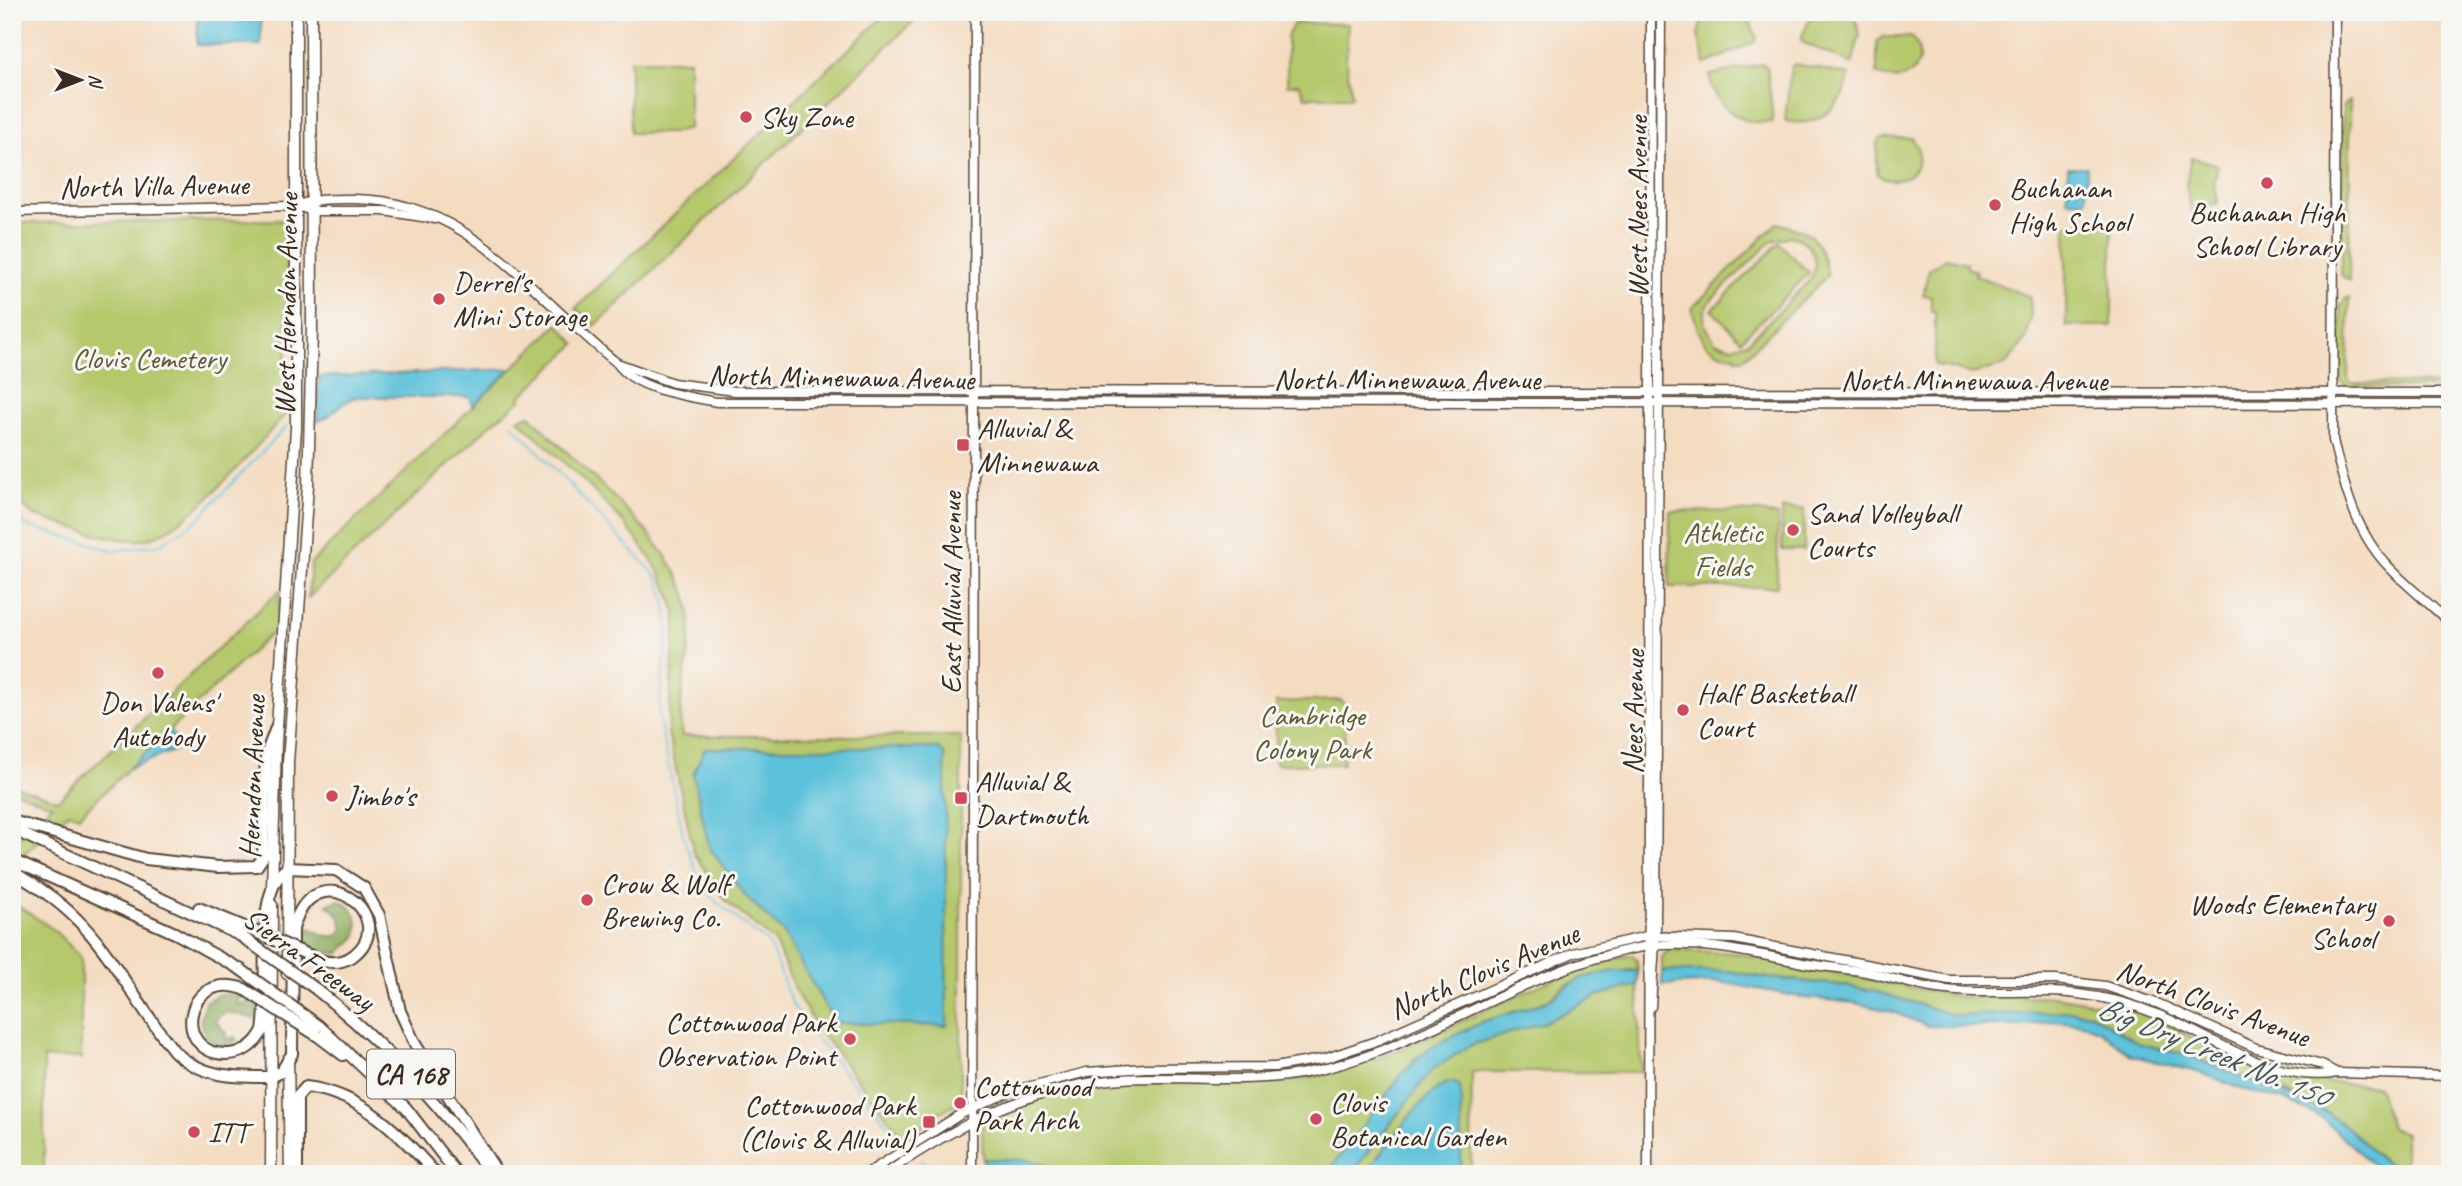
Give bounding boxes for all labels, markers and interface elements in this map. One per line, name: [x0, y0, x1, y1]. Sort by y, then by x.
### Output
north arrow: [46, 46, 116, 116]
text: N: [84, 74, 108, 89]
place label: Sky Zone: [760, 98, 855, 136]
marker: Sky Zone: [738, 109, 754, 125]
street label: West Nees Avenue: [1618, 114, 1656, 298]
street label: North Villa Avenue: [59, 165, 251, 207]
place label: Buchanan High School: [2009, 169, 2134, 241]
marker: Buchanan High School Library: [2259, 175, 2275, 191]
street label: West Herndon Avenue: [265, 190, 307, 415]
place label: Buchanan High School Library: [2189, 193, 2346, 265]
marker: Buchanan High School: [1987, 197, 2003, 213]
place label: Derrel's Mini Storage: [453, 263, 589, 335]
marker: Derrel's Mini Storage: [431, 291, 447, 307]
park label: Clovis Cemetery: [72, 339, 229, 377]
street label: North Minnewawa Avenue: [708, 356, 977, 398]
street label: North Minnewawa Avenue: [1274, 360, 1542, 398]
street label: North Minnewawa Avenue: [1841, 361, 2109, 399]
place label: Alluvial & Minnewawa: [977, 409, 1100, 481]
marker: Alluvial & Minnewawa: [955, 437, 971, 453]
street label: East Alluvial Avenue: [932, 490, 970, 694]
place label: Sand Volleyball Courts: [1807, 494, 1963, 566]
park label: Athletic Fields: [1683, 513, 1764, 585]
marker: Sand Volleyball Courts: [1785, 522, 1801, 538]
street label: Nees Avenue: [1613, 647, 1653, 775]
marker: Don Valens' Autobody: [150, 665, 166, 681]
place label: Half Basketball Court: [1697, 674, 1858, 746]
place label: Don Valens' Autobody: [100, 683, 222, 755]
street label: Herndon Avenue: [230, 693, 274, 859]
park label: Cambridge Colony Park: [1253, 696, 1373, 768]
marker: Half Basketball Court: [1675, 702, 1691, 718]
place label: Alluvial & Dartmouth: [975, 762, 1090, 834]
place label: Jimbo's: [344, 777, 418, 815]
marker: Jimbo's: [324, 788, 340, 804]
marker: Alluvial & Dartmouth: [953, 790, 969, 806]
place label: Crow & Wolf Brewing Co.: [601, 864, 736, 936]
place label: Woods Elementary School: [2189, 885, 2380, 957]
marker: Crow & Wolf Brewing Co.: [579, 892, 595, 908]
street label: Sierra Freeway: [236, 898, 384, 1021]
street label: North Clovis Avenue: [1383, 913, 1587, 1028]
marker: Woods Elementary School: [2381, 913, 2397, 929]
street label: North Clovis Avenue: [2111, 951, 2317, 1056]
water label: Big Dry Creek No. 150: [2092, 986, 2341, 1119]
place label: Cottonwood Park Observation Point: [656, 1003, 839, 1075]
marker: Cottonwood Park Observation Point: [842, 1031, 858, 1047]
road number: CA 168: [367, 1050, 455, 1098]
place label: Cottonwood Park Arch: [974, 1067, 1095, 1139]
place label: Clovis Botanical Garden: [1330, 1083, 1508, 1155]
place label: Cottonwood Park (Clovis & Alluvial): [739, 1086, 917, 1158]
marker: Cottonwood Park Arch: [952, 1095, 968, 1111]
marker: Clovis Botanical Garden: [1308, 1111, 1324, 1127]
place label: ITT: [208, 1113, 254, 1151]
marker: Cottonwood Park (Clovis & Alluvial): [921, 1114, 937, 1130]
marker: ITT: [186, 1124, 202, 1140]

